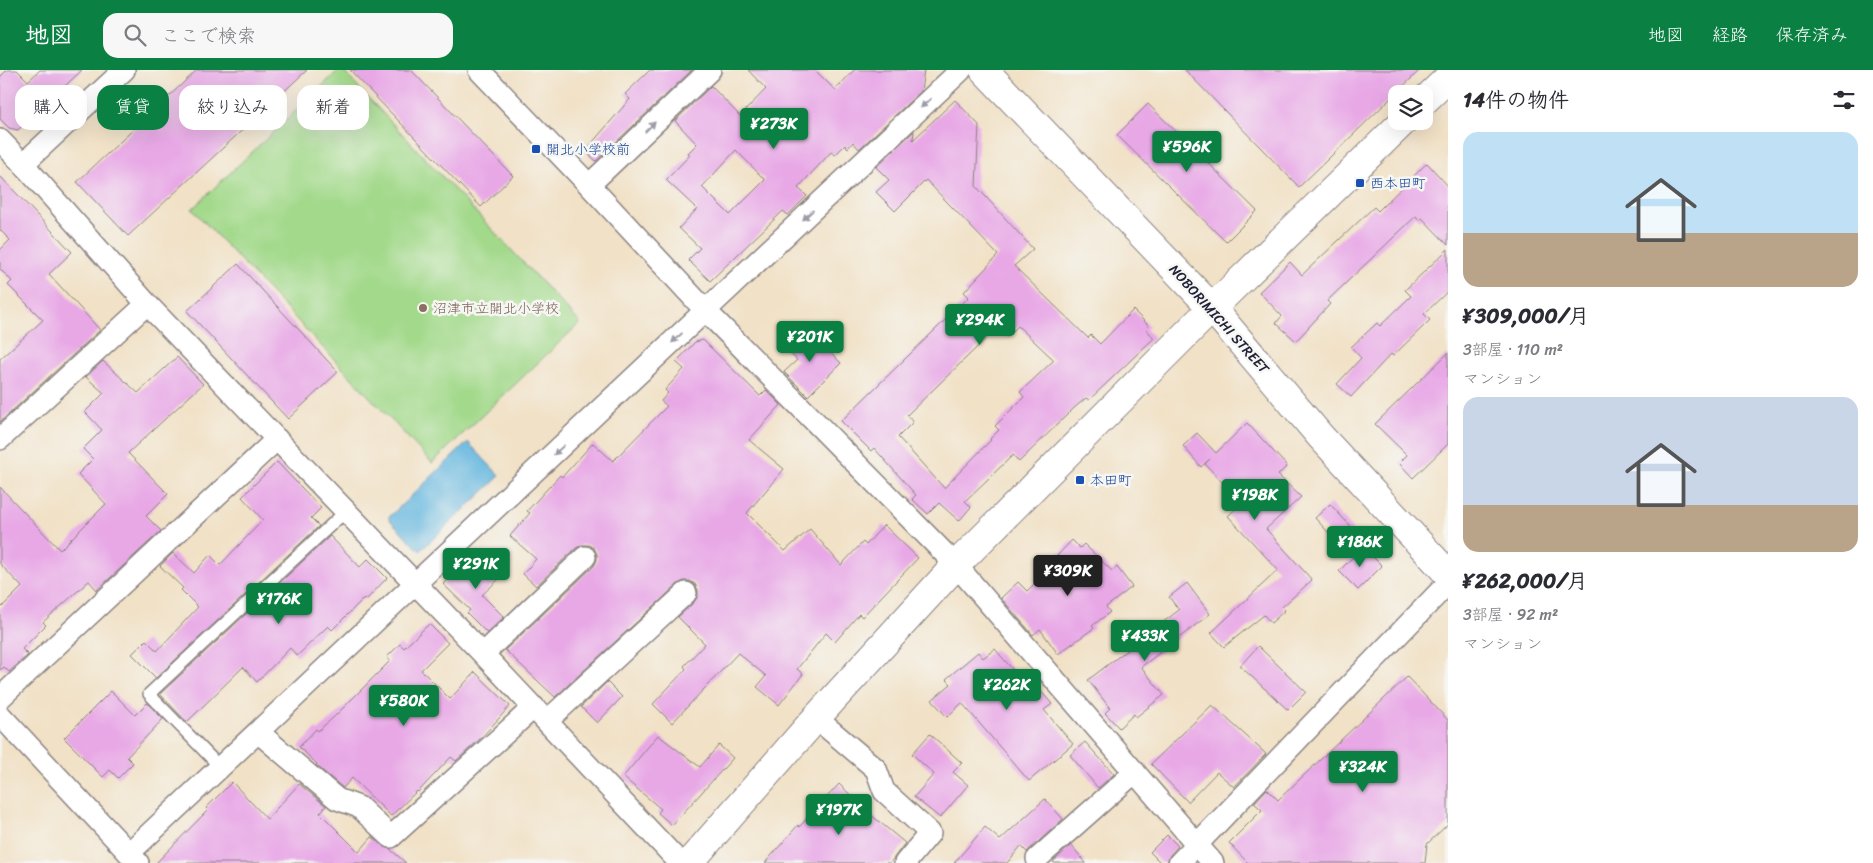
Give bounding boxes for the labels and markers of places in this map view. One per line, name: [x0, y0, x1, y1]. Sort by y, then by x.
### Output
pin: ¥273K: [739, 108, 809, 150]
pin: ¥596K: [1152, 131, 1222, 173]
place label: 開北小学校前: [546, 137, 630, 162]
marker: 開北小学校前: [530, 143, 542, 155]
place label: 西本田町: [1370, 171, 1426, 196]
marker: 西本田町: [1354, 177, 1366, 189]
place label: 沼津市立開北小学校: [433, 296, 559, 321]
marker: 沼津市立開北小学校: [417, 302, 429, 314]
pin: ¥294K: [945, 304, 1015, 346]
pin: ¥201K: [775, 320, 845, 363]
place label: 本田町: [1090, 468, 1132, 493]
marker: 本田町: [1074, 474, 1086, 486]
pin: ¥198K: [1220, 478, 1290, 521]
pin: ¥186K: [1325, 526, 1395, 568]
pin: ¥291K: [441, 548, 511, 590]
pin: ¥309K: [1033, 554, 1103, 597]
pin: ¥176K: [244, 582, 314, 625]
pin: ¥433K: [1110, 620, 1180, 662]
pin: ¥262K: [972, 668, 1042, 711]
pin: ¥580K: [369, 684, 439, 727]
pin: ¥324K: [1328, 750, 1398, 793]
pin: ¥197K: [804, 794, 874, 836]

